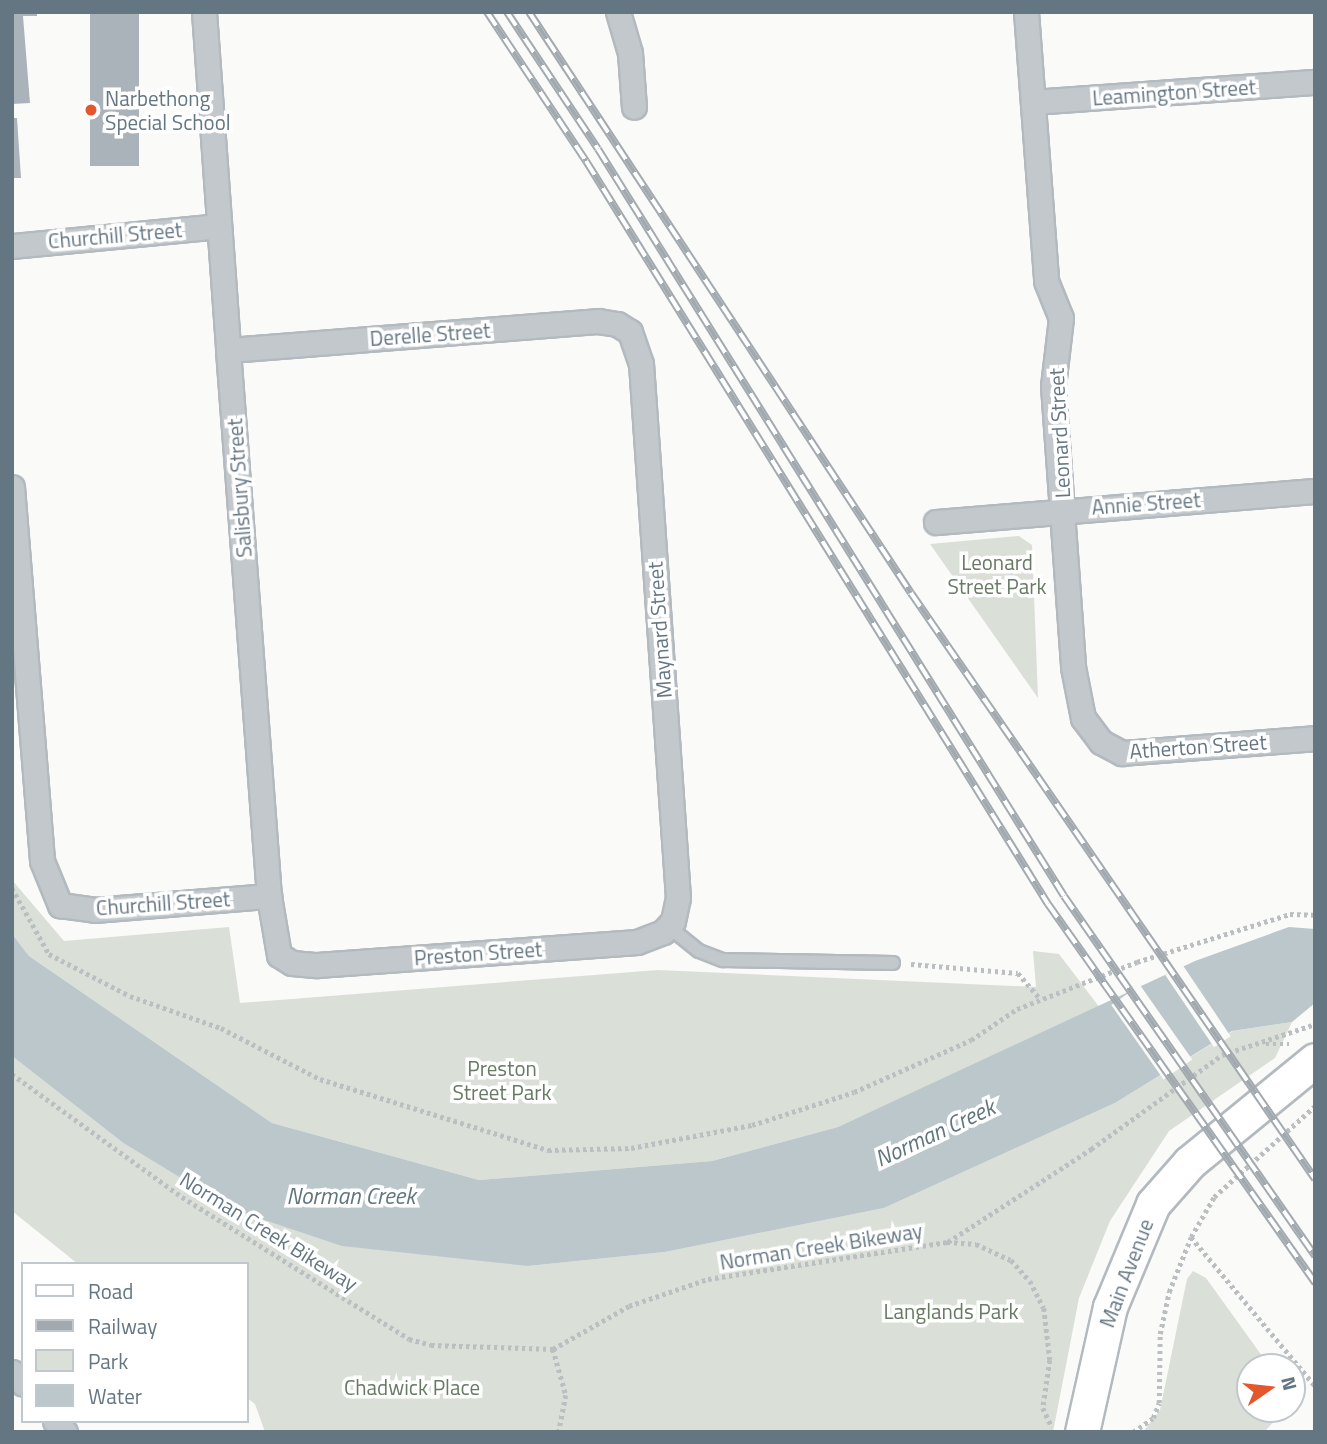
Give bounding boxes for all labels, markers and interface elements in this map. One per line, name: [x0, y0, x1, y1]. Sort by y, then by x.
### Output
street label: Leamington Street: [1091, 74, 1257, 110]
place label: Narbethong Special School: [105, 85, 231, 135]
marker: Narbethong Special School: [83, 102, 99, 118]
street label: Churchill Street: [47, 217, 183, 253]
street label: Derelle Street: [369, 317, 491, 351]
street label: Leonard Street: [1043, 367, 1075, 499]
street label: Salisbury Street: [222, 418, 256, 558]
street label: Annie Street: [1091, 487, 1201, 519]
park label: Leonard Street Park: [948, 549, 1046, 599]
street label: Maynard Street: [642, 561, 676, 699]
street label: Atherton Street: [1129, 729, 1267, 763]
street label: Churchill Street: [95, 886, 231, 920]
street label: Preston Street: [413, 936, 543, 970]
park label: Preston Street Park: [453, 1055, 551, 1105]
water label: Norman Creek: [871, 1093, 999, 1173]
street label: Norman Creek Bikeway: [175, 1166, 363, 1296]
water label: Norman Creek: [287, 1182, 415, 1210]
street label: Main Avenue: [1094, 1215, 1158, 1331]
street label: Norman Creek Bikeway: [718, 1218, 924, 1274]
legend: [21, 1262, 248, 1423]
text: Road: [88, 1275, 133, 1307]
park label: Langlands Park: [884, 1298, 1018, 1324]
text: Railway: [88, 1310, 157, 1342]
text: Park: [88, 1345, 128, 1377]
north arrow: [1236, 1353, 1306, 1423]
text: N: [1274, 1373, 1306, 1393]
park label: Chadwick Place: [344, 1374, 480, 1400]
text: Water: [88, 1380, 142, 1412]

